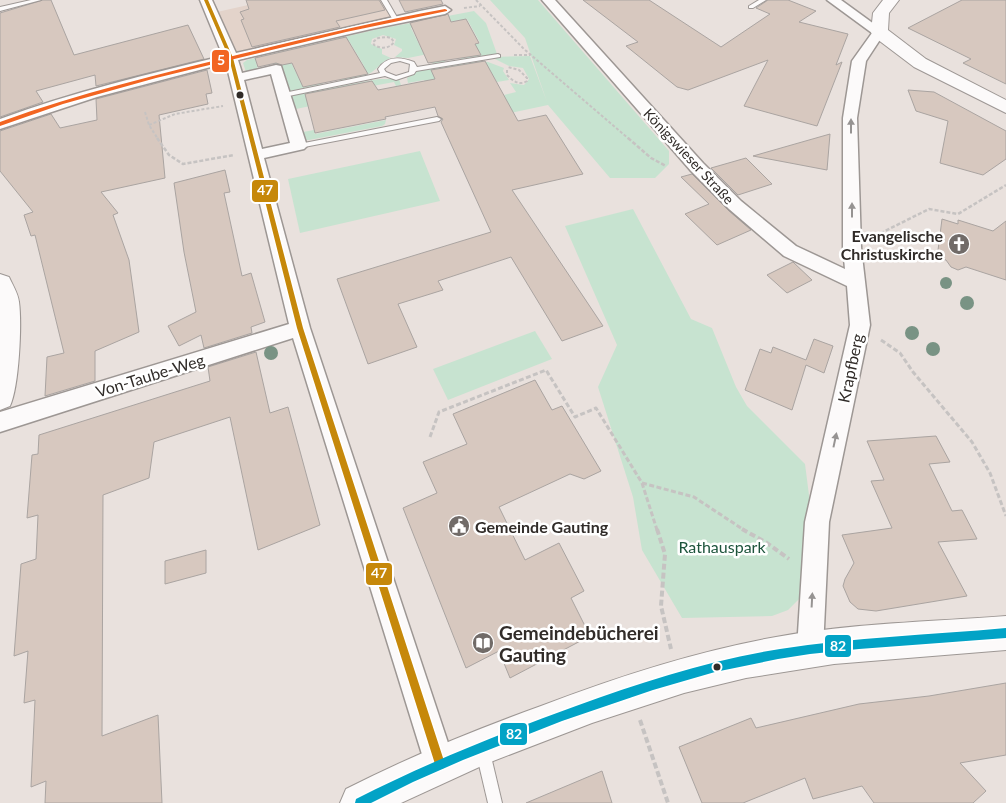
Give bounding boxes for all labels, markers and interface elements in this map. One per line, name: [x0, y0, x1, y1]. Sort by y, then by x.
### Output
line badge: 5: [211, 49, 230, 73]
text: 5: [217, 51, 225, 68]
unlabelled marker: [235, 90, 245, 100]
street label: Königswieser Straße: [640, 105, 738, 207]
one-way arrow: [847, 118, 855, 134]
line badge: 47: [251, 179, 279, 203]
text: 47: [257, 181, 273, 198]
one-way arrow: [847, 202, 855, 218]
place label: Evangelische Christuskirche: [841, 226, 943, 263]
church icon: Evangelische Christuskirche: [947, 232, 971, 256]
street label: Krapfberg: [833, 332, 867, 404]
street label: Von-Taube-Weg: [93, 349, 207, 401]
one-way arrow: [831, 432, 839, 447]
public building icon: Gemeinde Gauting: [447, 514, 471, 538]
place label: Gemeinde Gauting: [475, 517, 609, 536]
park label: Rathauspark: [678, 537, 766, 556]
line badge: 47: [365, 562, 393, 586]
text: 47: [371, 564, 387, 581]
one-way arrow: [809, 592, 817, 608]
place label: Gemeindebücherei Gauting: [499, 621, 659, 666]
library icon: Gemeindebücherei Gauting: [471, 631, 495, 655]
line badge: 82: [824, 634, 852, 658]
text: 82: [830, 637, 846, 654]
unlabelled marker: [712, 662, 722, 672]
line badge: 82: [499, 722, 528, 746]
text: 82: [506, 725, 522, 742]

